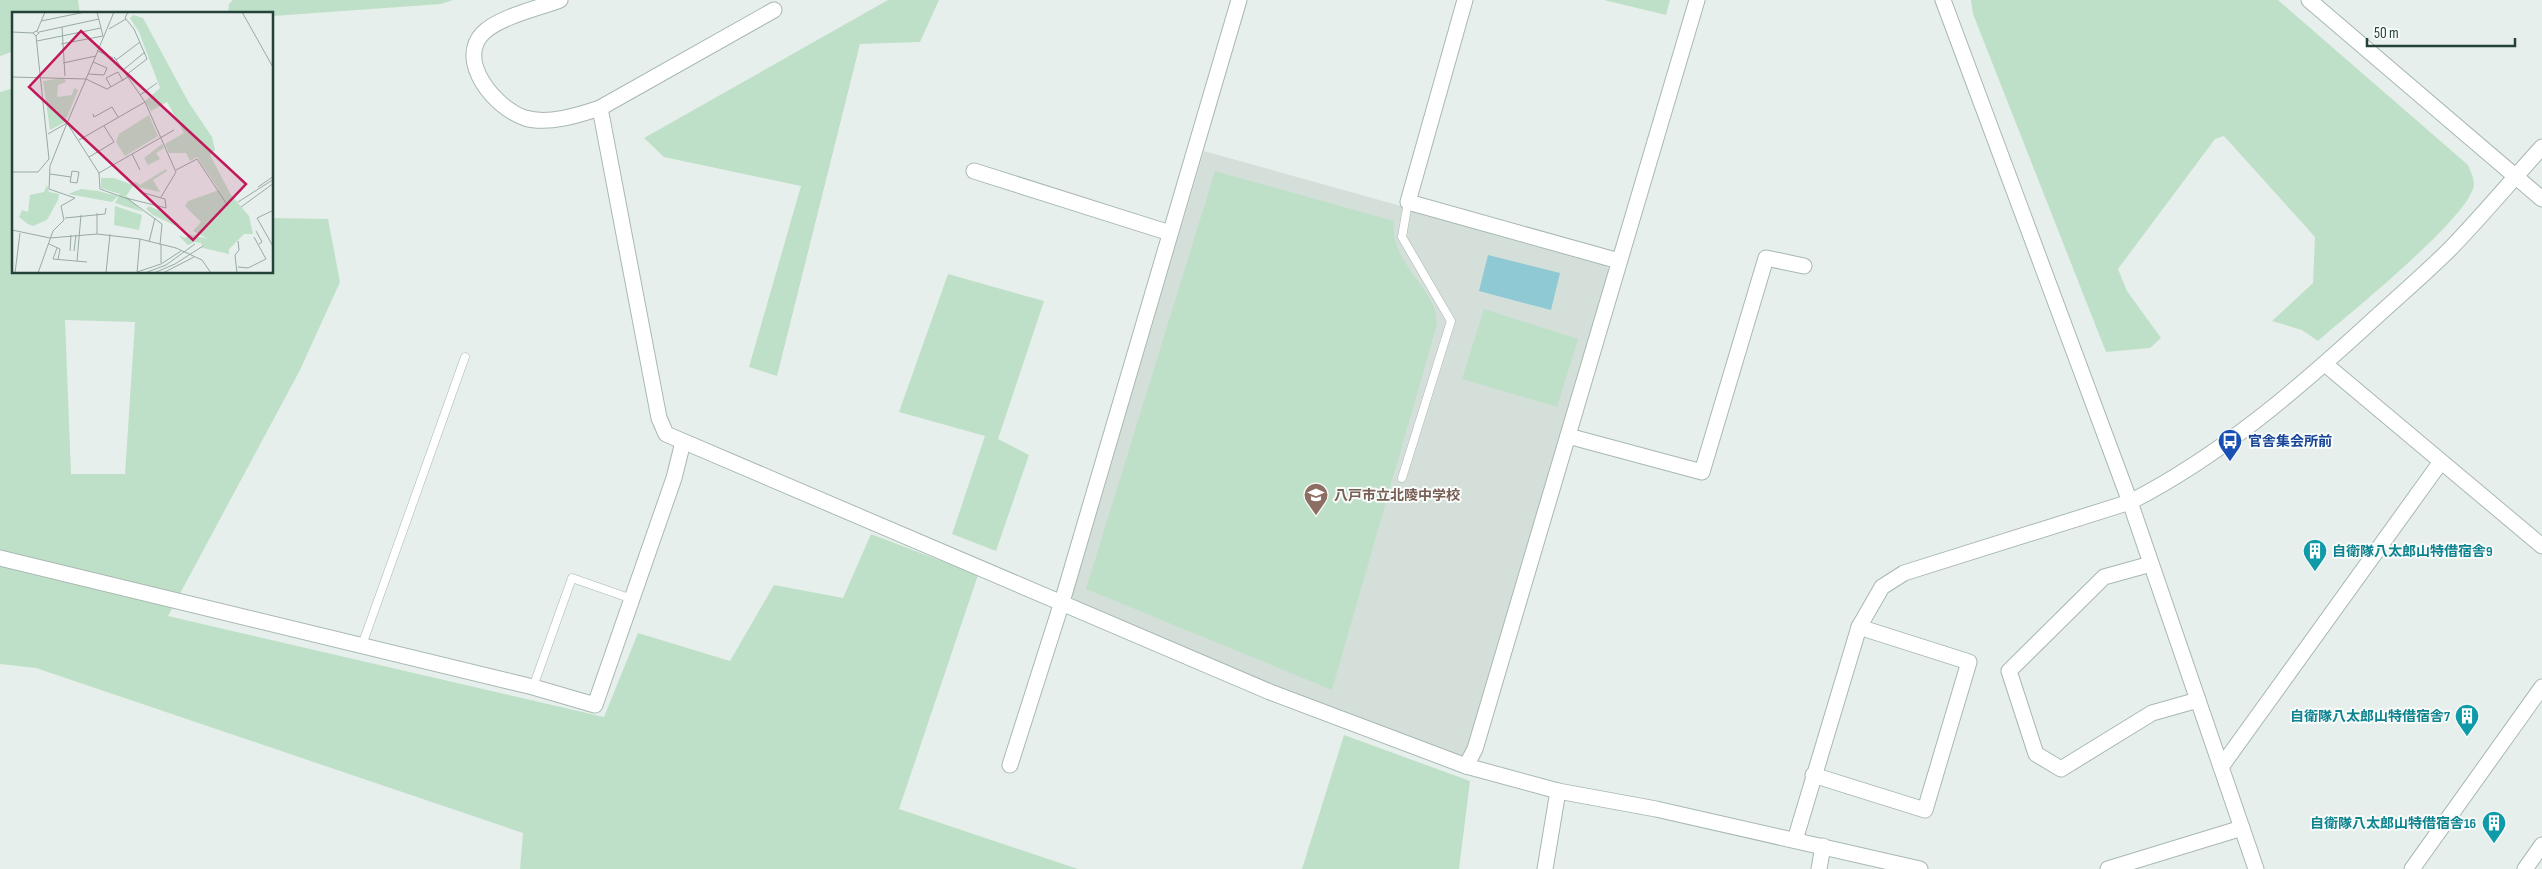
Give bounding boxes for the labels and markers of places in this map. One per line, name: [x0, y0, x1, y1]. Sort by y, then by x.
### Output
bus stop icon: 官舎集会所前: [2217, 428, 2243, 462]
place label: 官舎集会所前: [2248, 433, 2332, 450]
school or university icon: 八戸市立北陵中学校: [1303, 482, 1329, 516]
place label: 八戸市立北陵中学校: [1334, 487, 1460, 504]
building icon: 自衛隊八太郎山特借宿舎9: [2302, 538, 2328, 572]
place label: 自衛隊八太郎山特借宿舎9: [2332, 543, 2493, 560]
building icon: 自衛隊八太郎山特借宿舎7: [2454, 703, 2480, 737]
place label: 自衛隊八太郎山特借宿舎7: [2290, 708, 2451, 725]
building icon: 自衛隊八太郎山特借宿舎16: [2481, 810, 2507, 844]
place label: 自衛隊八太郎山特借宿舎16: [2310, 815, 2476, 832]

